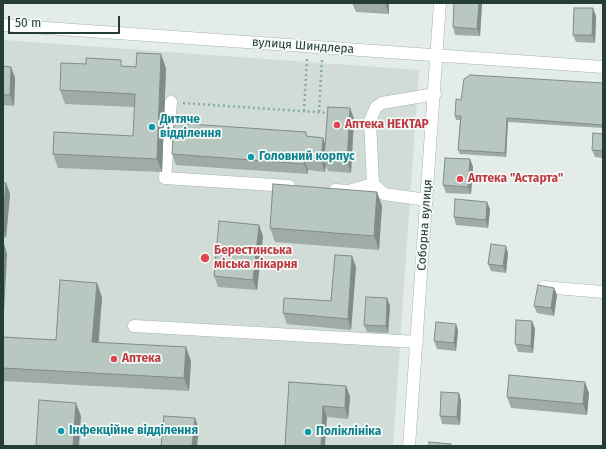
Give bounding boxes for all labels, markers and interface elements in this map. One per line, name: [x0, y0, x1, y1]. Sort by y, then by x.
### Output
scale bar: [10, 8, 122, 34]
text: 50 m: [15, 16, 41, 30]
street label: вулиця Шиндлера: [251, 35, 355, 57]
place label: Дитяче відділення: [160, 113, 221, 141]
place label: Аптека НЕКТАР: [345, 118, 429, 132]
marker: Аптека НЕКТАР: [332, 120, 342, 130]
marker: Дитяче відділення: [147, 122, 157, 132]
place label: Головний корпус: [259, 150, 355, 164]
marker: Головний корпус: [246, 152, 256, 162]
place label: Аптека "Астарта": [468, 172, 563, 186]
marker: Аптека "Астарта": [455, 174, 465, 184]
street label: Соборна вулиця: [415, 179, 435, 271]
place label: Берестинська міська лікарня: [214, 244, 297, 272]
marker: Берестинська міська лікарня: [199, 252, 211, 264]
place label: Аптека: [122, 352, 161, 366]
marker: Аптека: [109, 354, 119, 364]
place label: Інфекційне відділення: [69, 424, 198, 438]
place label: Поліклініка: [316, 425, 381, 439]
marker: Інфекційне відділення: [56, 426, 66, 436]
marker: Поліклініка: [303, 427, 313, 437]

